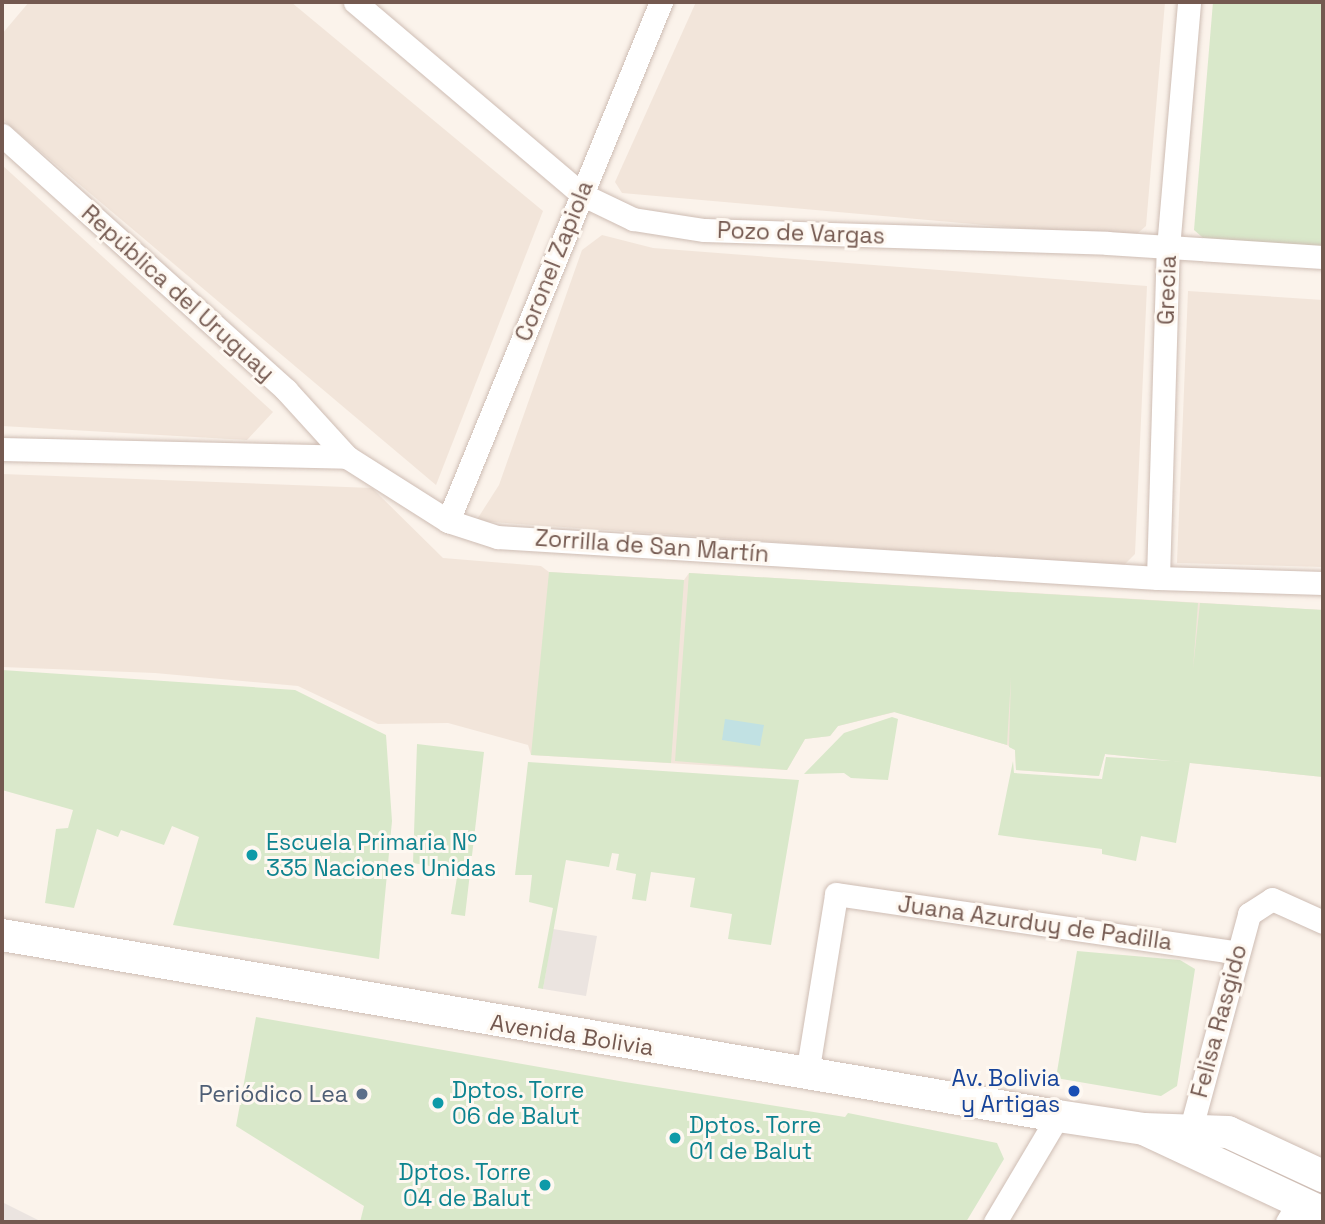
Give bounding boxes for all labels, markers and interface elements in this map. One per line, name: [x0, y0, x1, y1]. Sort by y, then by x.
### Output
street label: Coronel Zapiola: [509, 177, 599, 345]
street label: República del Uruguay: [76, 199, 280, 387]
street label: Pozo de Vargas: [716, 216, 886, 250]
street label: Grecia: [1152, 255, 1182, 325]
street label: Zorrilla de San Martín: [534, 524, 770, 568]
place label: Escuela Primaria Nº 335 Naciones Unidas: [266, 828, 496, 882]
marker: Escuela Primaria Nº 335 Naciones Unidas: [244, 847, 260, 863]
street label: Juana Azurduy de Padilla: [896, 890, 1174, 956]
street label: Felisa Rasgido: [1185, 941, 1253, 1101]
street label: Avenida Bolivia: [488, 1008, 656, 1062]
place label: Av. Bolivia y Artigas: [951, 1064, 1060, 1118]
place label: Dptos. Torre 06 de Balut: [452, 1076, 586, 1130]
place label: Periódico Lea: [199, 1080, 348, 1108]
marker: Av. Bolivia y Artigas: [1066, 1083, 1082, 1099]
marker: Periódico Lea: [354, 1086, 370, 1102]
marker: Dptos. Torre 06 de Balut: [430, 1095, 446, 1111]
place label: Dptos. Torre 01 de Balut: [689, 1111, 823, 1165]
marker: Dptos. Torre 01 de Balut: [667, 1130, 683, 1146]
place label: Dptos. Torre 04 de Balut: [397, 1158, 531, 1212]
marker: Dptos. Torre 04 de Balut: [537, 1177, 553, 1193]

